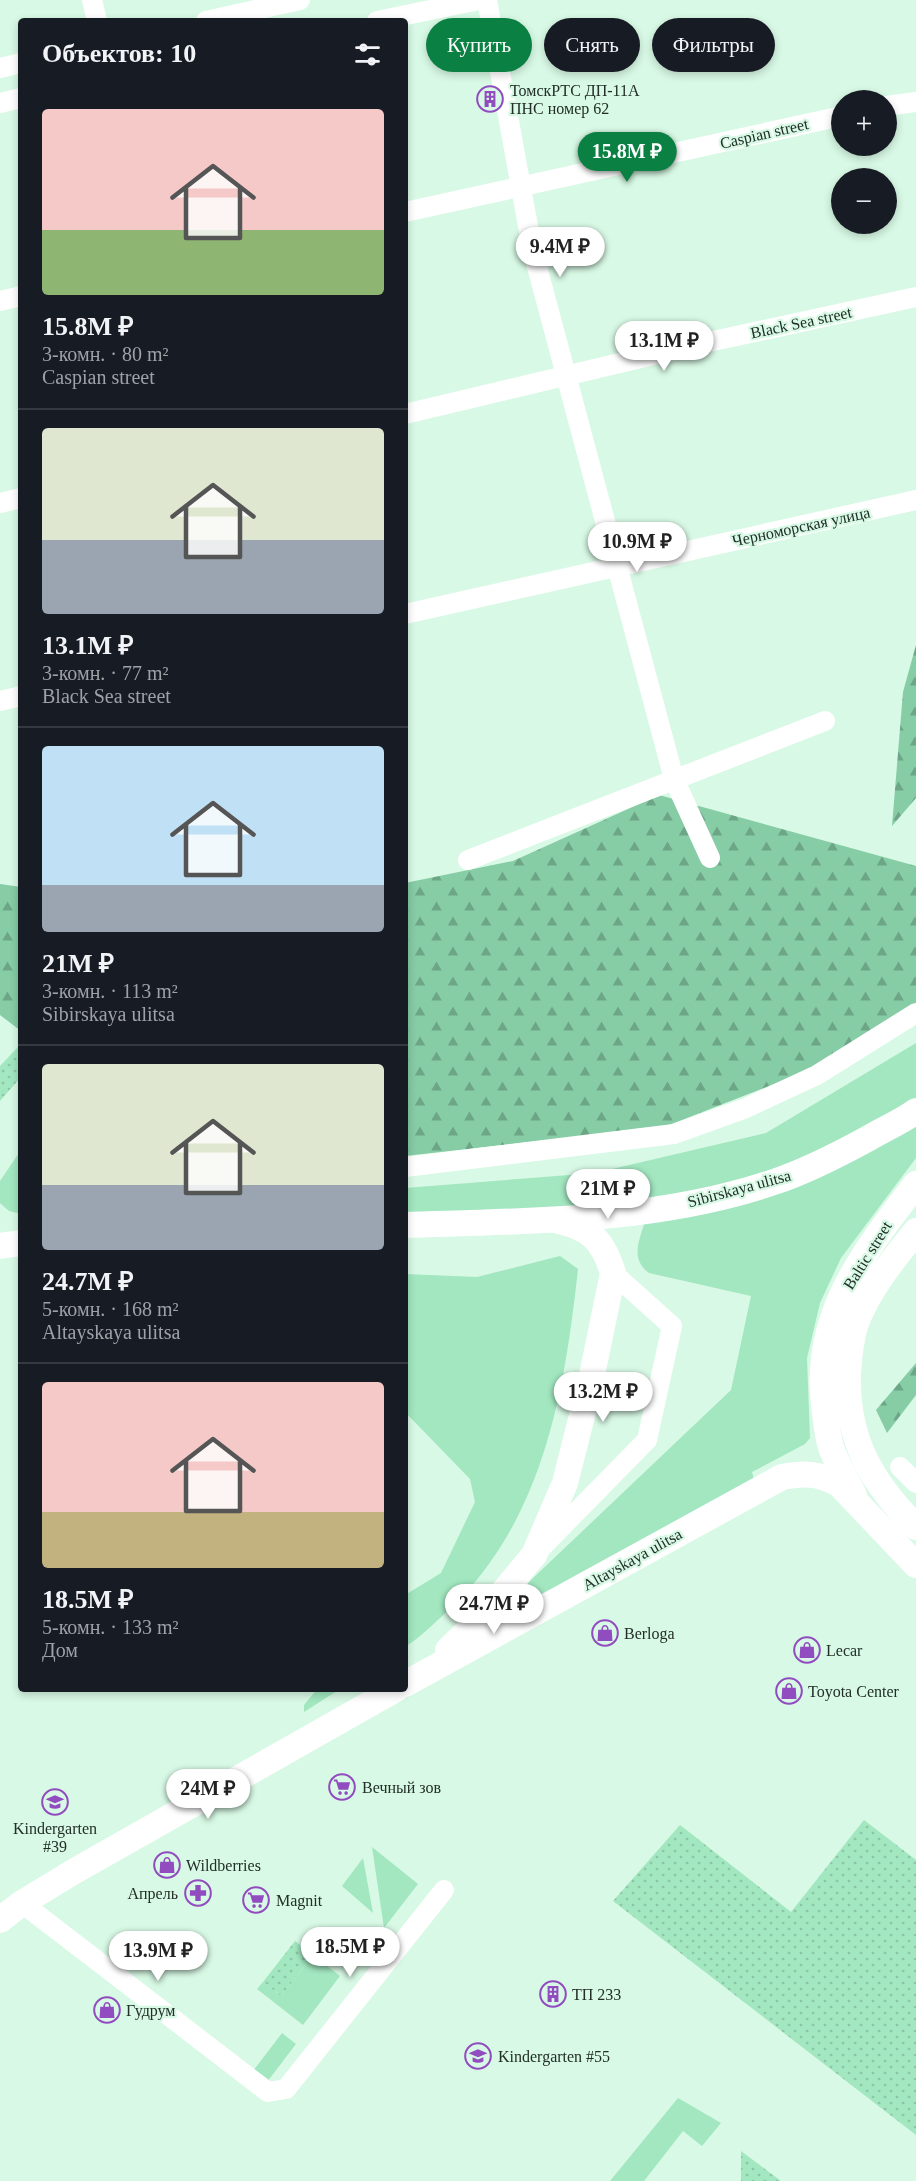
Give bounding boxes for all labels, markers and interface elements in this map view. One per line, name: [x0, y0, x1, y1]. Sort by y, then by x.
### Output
chip: Купить: [426, 18, 532, 72]
chip: Снять: [544, 18, 640, 72]
chip: Фильтры: [652, 18, 775, 72]
icon: filters: [351, 38, 384, 71]
text: Объектов: 10: [42, 39, 196, 68]
place label: ТомскРТС ДП-11А ПНС номер 62: [510, 82, 640, 118]
building icon: ТомскРТС ДП-11А ПНС номер 62: [475, 84, 505, 114]
map controls: [831, 90, 897, 234]
button: +: [831, 90, 897, 156]
street label: Caspian street: [718, 115, 811, 153]
pin: 15.8M ₽: [572, 132, 682, 183]
text: 15.8M ₽: [592, 140, 662, 162]
icon: home: [159, 148, 267, 256]
button: −: [831, 168, 897, 234]
pin: 9.4M ₽: [511, 227, 609, 278]
text: 9.4M ₽: [530, 235, 590, 257]
street label: Black Sea street: [749, 303, 854, 342]
text: 15.8M ₽: [42, 312, 134, 341]
pin: 13.1M ₽: [609, 321, 719, 372]
text: 13.1M ₽: [629, 329, 699, 351]
text: 3-комн. · 80 m²: [42, 343, 169, 365]
text: Caspian street: [42, 366, 155, 388]
icon: home: [159, 467, 267, 575]
street label: Черноморская улица: [731, 504, 872, 550]
pin: 10.9M ₽: [582, 522, 692, 573]
text: 10.9M ₽: [602, 530, 672, 552]
text: 13.1M ₽: [42, 631, 134, 660]
text: 3-комн. · 77 m²: [42, 662, 169, 684]
text: Black Sea street: [42, 685, 171, 707]
icon: home: [159, 785, 267, 893]
text: 21M ₽: [42, 949, 114, 978]
text: 3-комн. · 113 m²: [42, 980, 178, 1002]
text: Sibirskaya ulitsa: [42, 1003, 175, 1025]
icon: home: [159, 1103, 267, 1211]
street label: Sibirskaya ulitsa: [686, 1167, 793, 1211]
pin: 21M ₽: [566, 1169, 650, 1220]
text: 21M ₽: [580, 1177, 636, 1199]
street label: Baltic street: [840, 1218, 895, 1292]
text: 24.7M ₽: [42, 1267, 134, 1296]
text: 5-комн. · 168 m²: [42, 1298, 179, 1320]
text: Altayskaya ulitsa: [42, 1321, 180, 1343]
pin: 13.2M ₽: [548, 1372, 658, 1423]
text: 13.2M ₽: [568, 1380, 638, 1402]
icon: home: [159, 1421, 267, 1529]
street label: Altayskaya ulitsa: [580, 1525, 685, 1595]
pin: 24.7M ₽: [439, 1584, 549, 1635]
text: 18.5M ₽: [42, 1585, 134, 1614]
text: 24.7M ₽: [459, 1592, 529, 1614]
text: 5-комн. · 133 m²: [42, 1616, 179, 1638]
shop icon: Berloga: [590, 1618, 620, 1648]
place label: Berloga: [624, 1625, 675, 1643]
shop icon: Lecar: [792, 1635, 822, 1665]
text: Дом: [42, 1639, 78, 1661]
place label: Lecar: [826, 1642, 863, 1659]
shop icon: Toyota Center: [774, 1676, 804, 1706]
place label: Toyota Center: [808, 1683, 900, 1701]
pin: 24M ₽: [166, 1769, 250, 1820]
supermarket icon: Вечный зов: [327, 1772, 357, 1802]
text: 24M ₽: [180, 1777, 236, 1799]
place label: Вечный зов: [362, 1779, 442, 1796]
school or university icon: Kindergarten #39: [40, 1787, 70, 1817]
place label: Kindergarten #39: [13, 1820, 97, 1855]
shop icon: Wildberries: [152, 1850, 182, 1880]
place label: Wildberries: [186, 1857, 261, 1874]
pharmacy icon: Апрель: [183, 1878, 213, 1908]
place label: Апрель: [128, 1885, 178, 1903]
supermarket icon: Magnit: [241, 1885, 271, 1915]
place label: Magnit: [276, 1892, 323, 1910]
pin: 18.5M ₽: [295, 1927, 405, 1978]
pin: 13.9M ₽: [103, 1931, 213, 1982]
text: 18.5M ₽: [315, 1935, 385, 1957]
text: 13.9M ₽: [123, 1939, 193, 1961]
building icon: ТП 233: [538, 1979, 568, 2009]
place label: ТП 233: [572, 1986, 621, 2003]
shop icon: Гудрум: [92, 1995, 122, 2025]
place label: Гудрум: [126, 2002, 175, 2020]
school or university icon: Kindergarten #55: [463, 2041, 493, 2071]
place label: Kindergarten #55: [498, 2048, 610, 2066]

